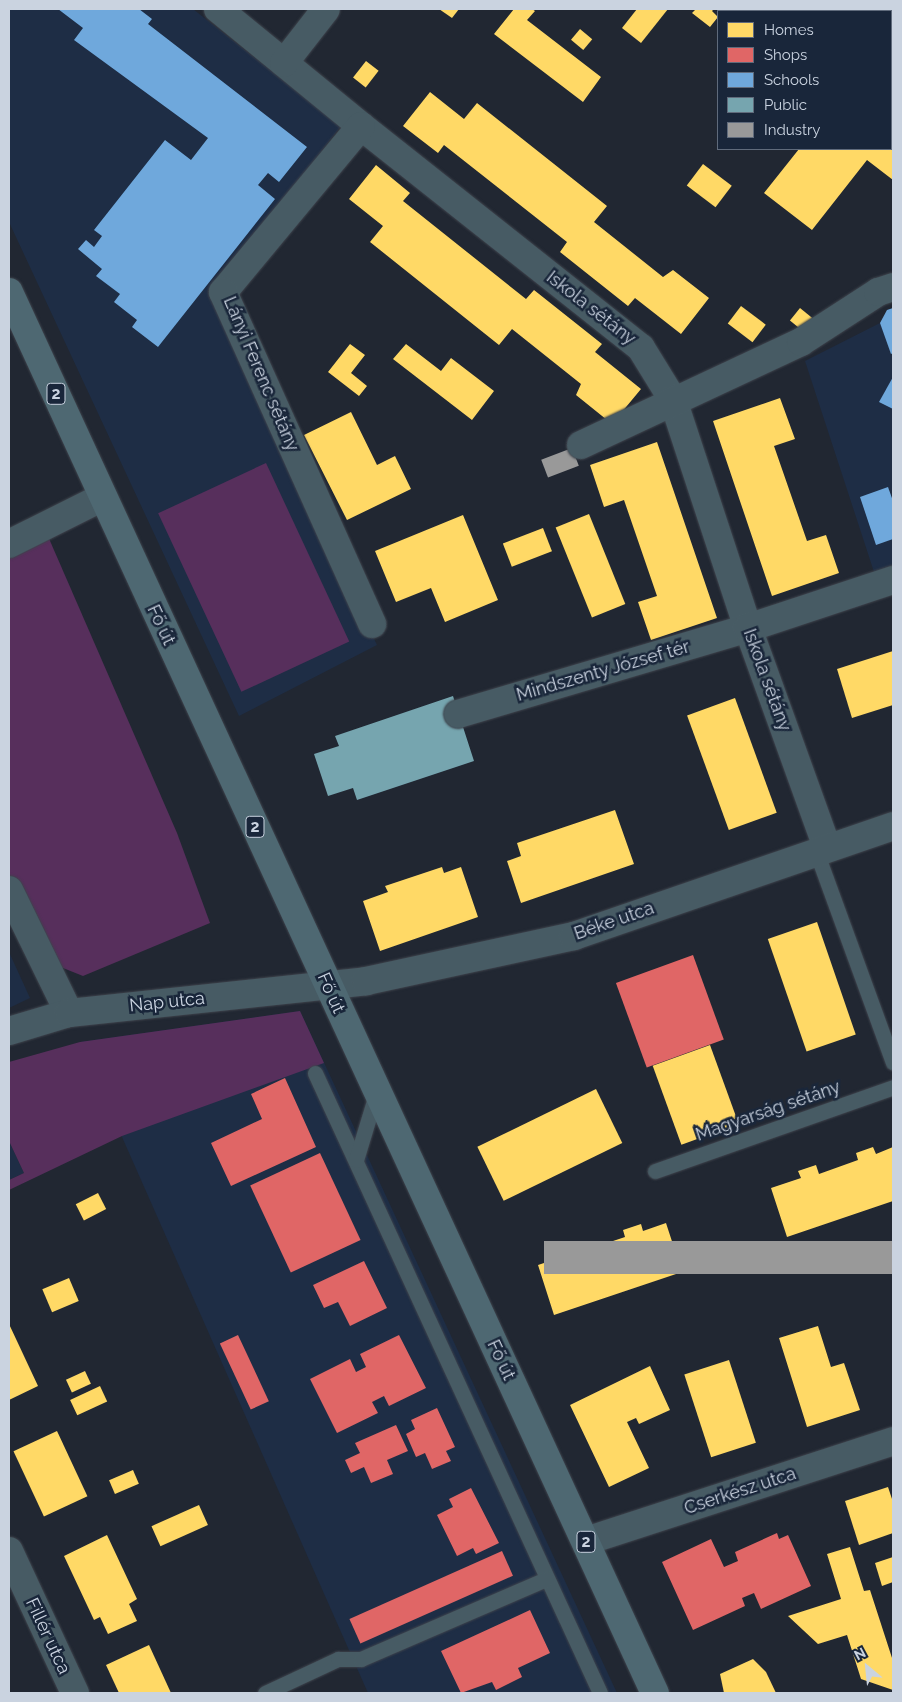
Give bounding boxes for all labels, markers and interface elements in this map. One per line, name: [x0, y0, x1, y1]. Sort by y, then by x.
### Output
legend: [717, 10, 892, 150]
text: Homes: [764, 21, 814, 39]
text: Shops: [764, 46, 807, 64]
text: Schools: [764, 71, 819, 89]
text: Public: [764, 96, 807, 114]
text: Industry: [764, 121, 820, 139]
street label: Iskola sétány: [542, 266, 640, 350]
street label: Lányi Ferenc sétány: [219, 293, 303, 455]
road number: 2: [46, 380, 66, 408]
street label: Fő út: [142, 601, 180, 649]
street label: Iskola sétány: [739, 626, 795, 734]
street label: Mindszenty József tér: [513, 636, 693, 706]
road number: 2: [245, 814, 265, 840]
street label: Béke utca: [571, 897, 657, 945]
street label: Fő út: [313, 969, 349, 1017]
street label: Nap utca: [128, 987, 206, 1017]
street label: Magyarság sétány: [693, 1076, 843, 1146]
street label: Fő út: [482, 1336, 520, 1384]
street label: Cserkész utca: [682, 1463, 798, 1519]
road number: 2: [576, 1528, 596, 1555]
street label: Fillér utca: [21, 1594, 75, 1678]
north arrow: [842, 1642, 892, 1692]
text: N: [851, 1644, 868, 1663]

